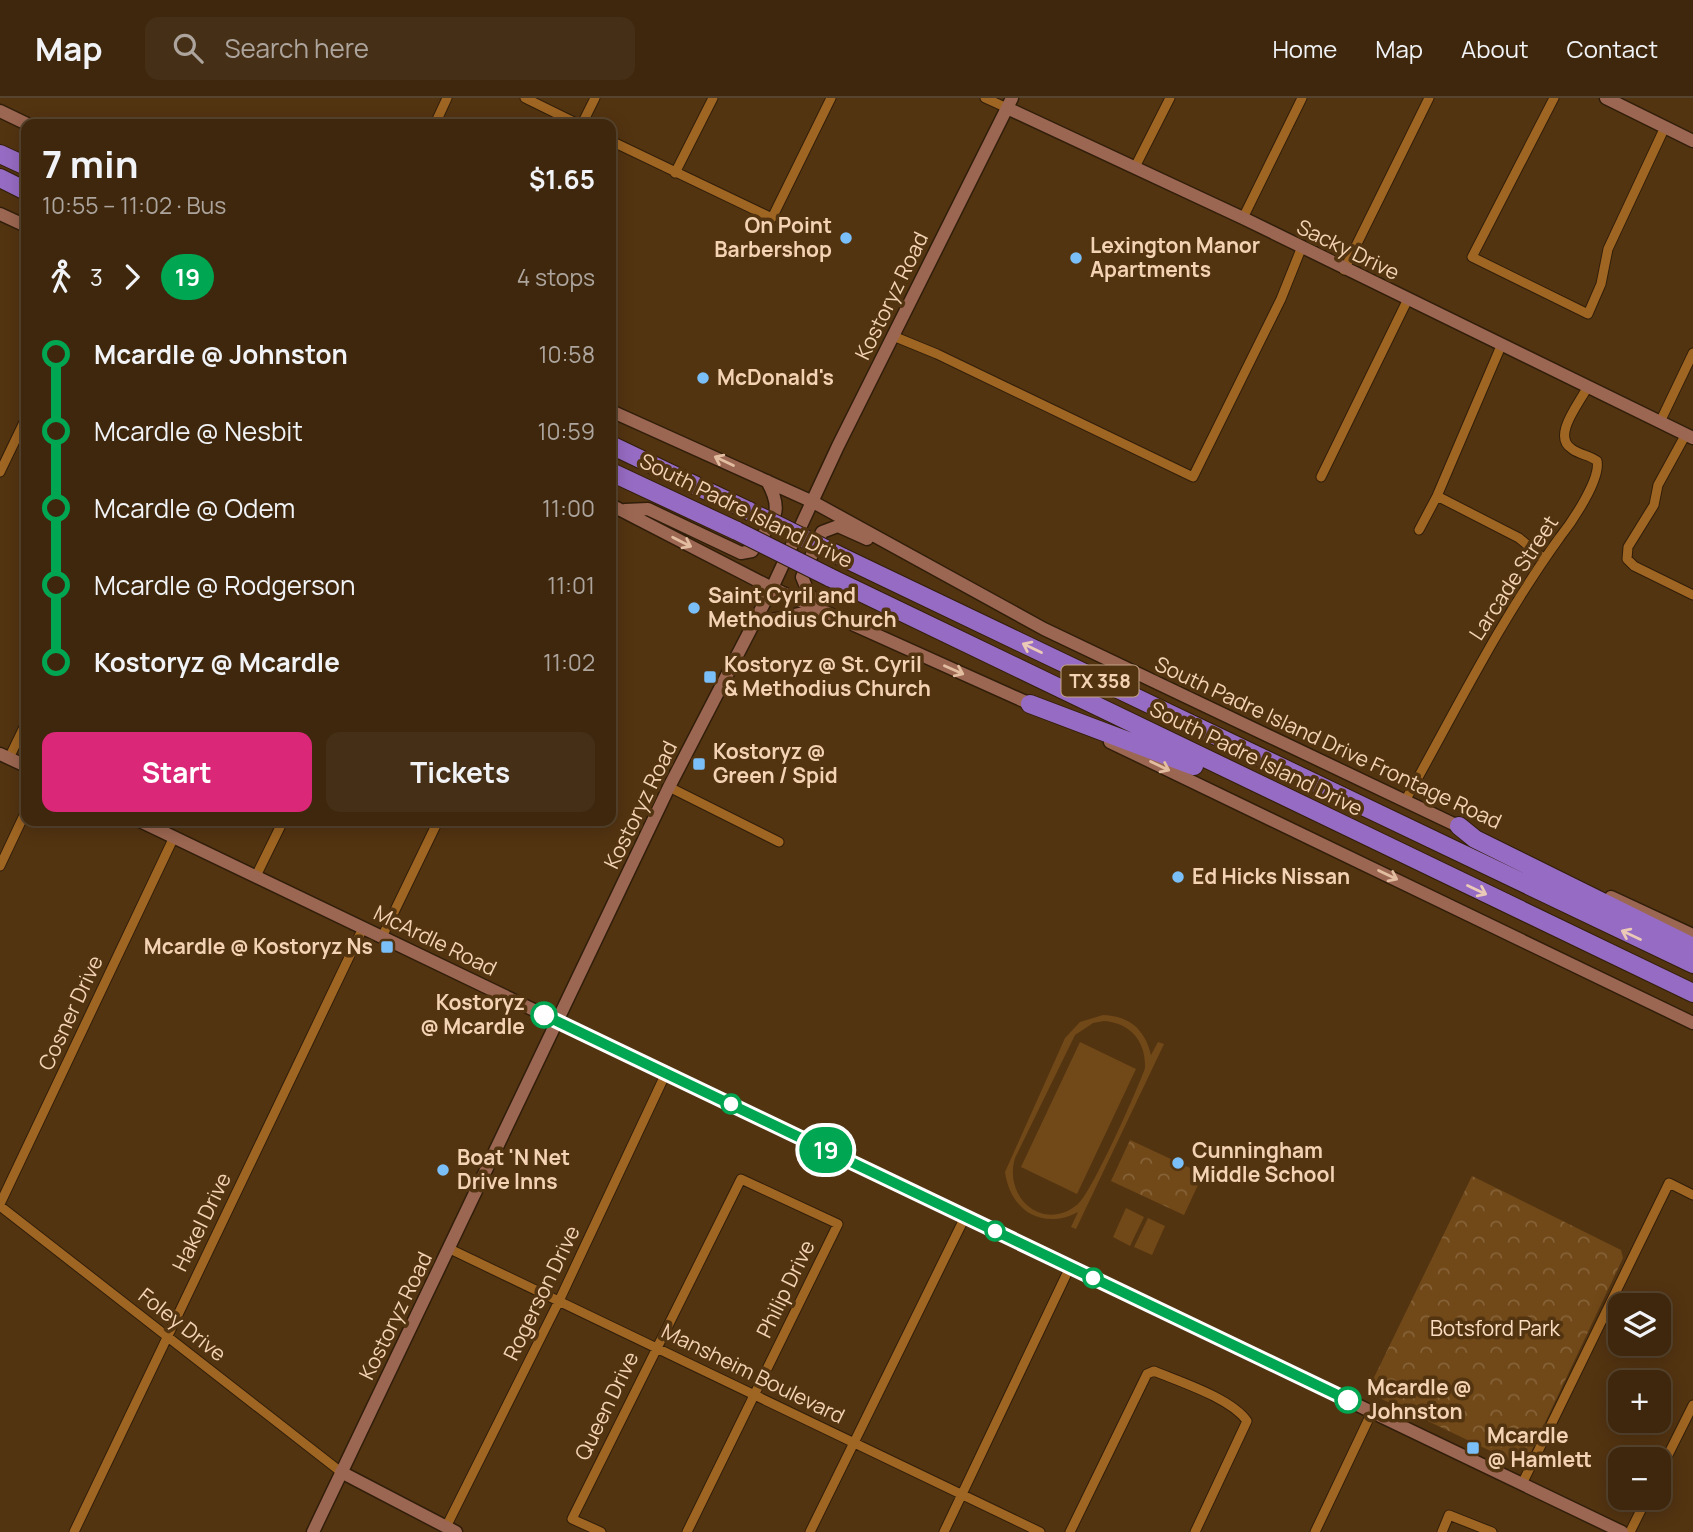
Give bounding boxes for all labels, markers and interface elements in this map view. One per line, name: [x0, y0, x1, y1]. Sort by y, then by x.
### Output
search box: [145, 17, 635, 80]
text: Map: [35, 26, 103, 71]
icon: search: [169, 29, 207, 67]
text: Search here: [225, 30, 369, 66]
text: Home: [1272, 32, 1337, 65]
text: Map: [1375, 32, 1423, 65]
text: About: [1461, 32, 1529, 65]
text: Contact: [1567, 32, 1658, 65]
text: 7 min: [42, 137, 138, 189]
text: $1.65: [529, 161, 595, 197]
text: 10:55 – 11:02 · Bus: [42, 189, 226, 221]
place label: On Point Barbershop: [714, 211, 832, 263]
street label: Sacky Drive: [1292, 212, 1404, 286]
street label: Kostoryz Road: [848, 227, 934, 364]
marker: On Point Barbershop: [838, 230, 854, 246]
place label: Lexington Manor Apartments: [1090, 231, 1260, 283]
marker: Lexington Manor Apartments: [1068, 250, 1084, 266]
icon: walk: [42, 258, 80, 296]
icon: forward: [113, 258, 151, 296]
text: 19: [175, 260, 200, 293]
text: 3: [90, 261, 103, 293]
text: 4 stops: [517, 261, 595, 293]
text: Mcardle @ Johnston: [94, 336, 348, 372]
text: 10:58: [538, 338, 595, 370]
place label: McDonald's: [717, 363, 834, 391]
marker: McDonald's: [695, 370, 711, 386]
text: Mcardle @ Nesbit: [94, 413, 303, 449]
text: 10:59: [538, 415, 595, 447]
street label: South Padre Island Drive: [635, 446, 858, 574]
one-way arrow: [714, 454, 735, 467]
text: Mcardle @ Odem: [94, 490, 295, 526]
text: 11:00: [542, 492, 595, 524]
street label: Larcade Street: [1462, 510, 1564, 645]
one-way arrow: [671, 535, 692, 549]
text: Mcardle @ Rodgerson: [94, 567, 355, 603]
text: 11:01: [547, 569, 595, 601]
place label: Saint Cyril and Methodius Church: [708, 581, 897, 633]
marker: Saint Cyril and Methodius Church: [686, 600, 702, 616]
one-way arrow: [1022, 641, 1043, 655]
text: Kostoryz @ Mcardle: [94, 644, 340, 680]
text: 11:02: [543, 646, 595, 678]
place label: Kostoryz @ St. Cyril & Methodius Church: [724, 650, 931, 702]
street label: South Padre Island Drive Frontage Road: [1151, 651, 1505, 835]
one-way arrow: [943, 664, 965, 677]
road number: TX 358: [1062, 666, 1138, 696]
marker: Kostoryz @ St. Cyril & Methodius Church: [702, 669, 718, 685]
street label: South Padre Island Drive: [1145, 696, 1367, 822]
button: Start: [42, 732, 312, 812]
button: Tickets: [326, 732, 595, 812]
street label: Kostoryz Road: [597, 736, 683, 873]
place label: Kostoryz @ Green / Spid: [713, 737, 838, 789]
marker: Kostoryz @ Green / Spid: [691, 756, 707, 772]
one-way arrow: [1149, 760, 1170, 774]
place label: Ed Hicks Nissan: [1192, 862, 1350, 890]
marker: Ed Hicks Nissan: [1170, 869, 1186, 885]
one-way arrow: [1377, 869, 1398, 883]
one-way arrow: [1466, 884, 1487, 898]
street label: McArdle Road: [369, 898, 502, 982]
one-way arrow: [1621, 928, 1642, 942]
place label: Mcardle @ Kostoryz Ns: [144, 932, 373, 960]
marker: Mcardle @ Kostoryz Ns: [379, 939, 395, 955]
street label: Cosner Drive: [31, 951, 109, 1075]
place label: Kostoryz @ Mcardle: [420, 988, 525, 1040]
marker: Kostoryz @ Mcardle: [531, 1002, 557, 1028]
unlabelled marker: [721, 1094, 741, 1114]
line badge: 19: [794, 1127, 858, 1173]
text: 19: [813, 1133, 839, 1166]
place label: Cunningham Middle School: [1192, 1136, 1335, 1188]
place label: Boat 'N Net Drive Inns: [457, 1143, 570, 1195]
marker: Cunningham Middle School: [1170, 1155, 1186, 1171]
marker: Boat 'N Net Drive Inns: [435, 1162, 451, 1178]
street label: Hakel Drive: [165, 1167, 237, 1276]
street label: Rogerson Drive: [496, 1220, 586, 1365]
unlabelled marker: [985, 1221, 1005, 1241]
street label: Philip Drive: [749, 1235, 821, 1342]
street label: Kostoryz Road: [352, 1247, 438, 1384]
unlabelled marker: [1083, 1268, 1103, 1288]
street label: Foley Drive: [133, 1281, 232, 1367]
map controls: [1608, 1293, 1671, 1510]
button: layers: [1608, 1293, 1671, 1356]
park label: Botsford Park: [1430, 1314, 1561, 1342]
street label: Mansheim Boulevard: [657, 1317, 850, 1430]
street label: Queen Drive: [568, 1347, 644, 1465]
button: +: [1608, 1370, 1671, 1433]
place label: Mcardle @ Johnston: [1367, 1373, 1472, 1425]
marker: Mcardle @ Johnston: [1335, 1387, 1361, 1413]
place label: Mcardle @ Hamlett: [1487, 1421, 1592, 1473]
marker: Mcardle @ Hamlett: [1465, 1440, 1481, 1456]
button: −: [1608, 1447, 1671, 1510]

